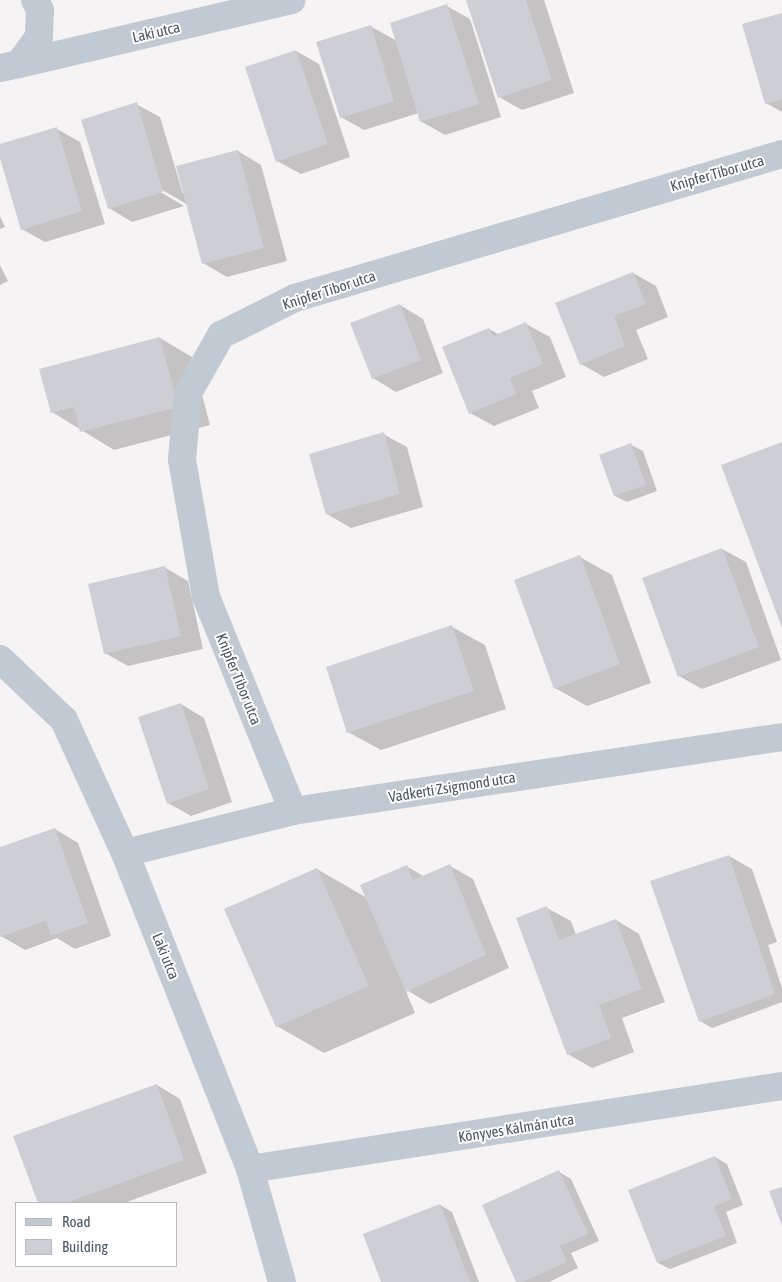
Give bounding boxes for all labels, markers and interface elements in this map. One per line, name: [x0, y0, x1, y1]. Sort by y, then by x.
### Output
street label: Laki utca: [130, 18, 182, 46]
street label: Knipfer Tibor utca: [668, 151, 766, 195]
street label: Knipfer Tibor utca: [280, 266, 378, 314]
street label: Knipfer Tibor utca: [213, 631, 265, 727]
street label: Vadkerti Zsigmond utca: [387, 768, 517, 806]
street label: Laki utca: [149, 930, 183, 982]
street label: Könyves Kálmán utca: [457, 1110, 575, 1146]
legend: [15, 1202, 178, 1267]
text: Road: [62, 1213, 91, 1230]
text: Building: [62, 1238, 108, 1255]

